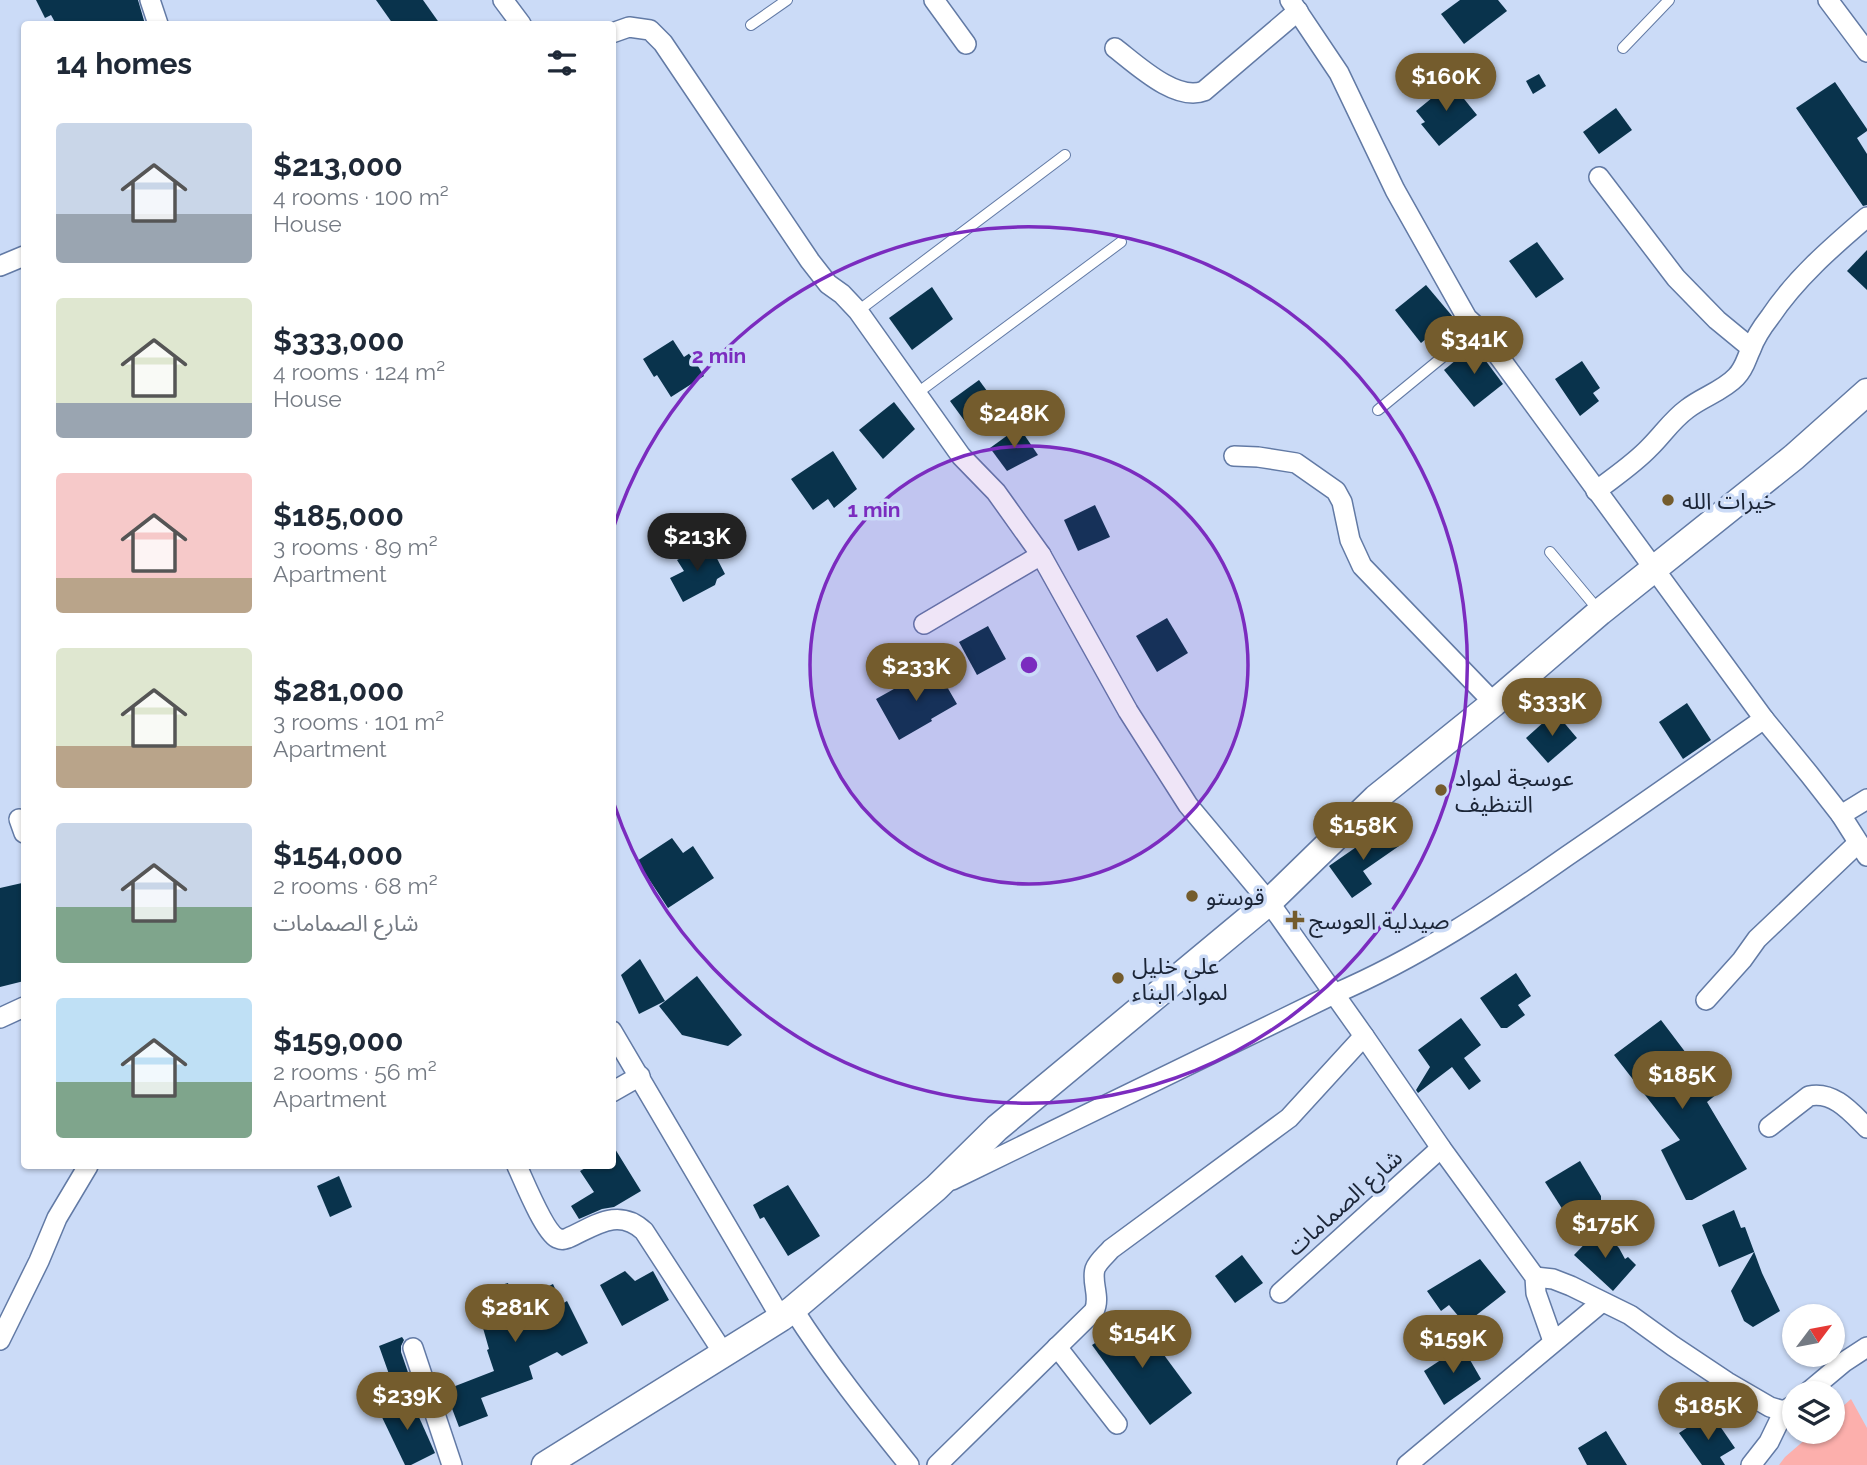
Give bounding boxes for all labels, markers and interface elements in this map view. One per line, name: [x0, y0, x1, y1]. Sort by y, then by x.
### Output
icon: filters: [543, 44, 581, 82]
text: 14 homes: [56, 46, 192, 81]
pin: $160K: [1397, 54, 1495, 113]
text: $160K: [1411, 62, 1481, 89]
text: $213,000: [273, 148, 403, 183]
icon: home: [112, 151, 196, 235]
text: 4 rooms · 100 m²: [273, 183, 449, 210]
text: House: [273, 210, 342, 237]
pin: $341K: [1425, 316, 1523, 376]
text: $333,000: [273, 323, 404, 358]
text: $341K: [1440, 325, 1508, 352]
icon: home: [112, 326, 196, 410]
text: 2 min: [692, 343, 746, 368]
text: 4 rooms · 124 m²: [273, 358, 445, 385]
text: House: [273, 385, 342, 412]
pin: $248K: [965, 391, 1063, 450]
text: $248K: [979, 399, 1049, 426]
place label: خيرات الله: [1682, 487, 1776, 515]
marker: خيرات الله: [1660, 492, 1676, 508]
text: 1 min: [847, 497, 901, 522]
text: $185,000: [273, 498, 404, 533]
icon: home: [112, 501, 196, 585]
pin: $213K: [648, 514, 746, 573]
text: $213K: [663, 522, 731, 549]
text: 3 rooms · 89 m²: [273, 533, 438, 560]
text: Apartment: [273, 560, 387, 587]
pin: $233K: [867, 644, 965, 703]
text: $233K: [882, 652, 950, 679]
centre of rings: [1017, 653, 1041, 677]
text: $281,000: [273, 673, 404, 708]
icon: home: [112, 676, 196, 760]
pin: $333K: [1503, 678, 1601, 738]
text: $333K: [1518, 687, 1586, 714]
text: 3 rooms · 101 m²: [273, 708, 444, 735]
text: Apartment: [273, 735, 387, 762]
place label: عوسجة لمواد التنظيف: [1455, 764, 1574, 817]
marker: عوسجة لمواد التنظيف: [1433, 782, 1449, 798]
pin: $158K: [1314, 802, 1412, 862]
text: $158K: [1329, 811, 1397, 838]
text: $154,000: [273, 837, 403, 872]
icon: home: [112, 851, 196, 935]
text: 2 rooms · 68 m²: [273, 872, 438, 899]
place label: قوستو: [1206, 883, 1265, 911]
marker: قوستو: [1184, 888, 1200, 904]
place label: صيدلية العوسج: [1309, 907, 1449, 938]
text: شارع الصمامات: [273, 909, 419, 936]
marker: صيدلية العوسج: [1287, 912, 1303, 928]
place label: علي خليل لمواد البناء: [1132, 952, 1228, 1006]
marker: علي خليل لمواد البناء: [1110, 970, 1126, 986]
text: $159,000: [273, 1023, 403, 1058]
icon: home: [112, 1026, 196, 1110]
pin: $185K: [1633, 1052, 1731, 1111]
text: 2 rooms · 56 m²: [273, 1058, 437, 1085]
text: $185K: [1648, 1060, 1716, 1087]
text: Apartment: [273, 1085, 387, 1112]
street label: شارع الصمامات: [1281, 1143, 1410, 1264]
pin: $175K: [1556, 1200, 1654, 1260]
text: $175K: [1572, 1209, 1638, 1236]
pin: $281K: [466, 1284, 564, 1344]
text: $281K: [481, 1293, 549, 1320]
north arrow: [1782, 1304, 1844, 1367]
map controls: [1782, 1304, 1845, 1444]
pin: $154K: [1093, 1310, 1191, 1370]
pin: $159K: [1404, 1316, 1502, 1375]
text: $154K: [1108, 1319, 1176, 1346]
text: $159K: [1419, 1324, 1487, 1351]
pin: $239K: [358, 1372, 456, 1432]
text: $239K: [372, 1381, 442, 1408]
button: layers: [1782, 1381, 1845, 1444]
pin: $185K: [1659, 1382, 1757, 1442]
text: $185K: [1674, 1391, 1742, 1418]

